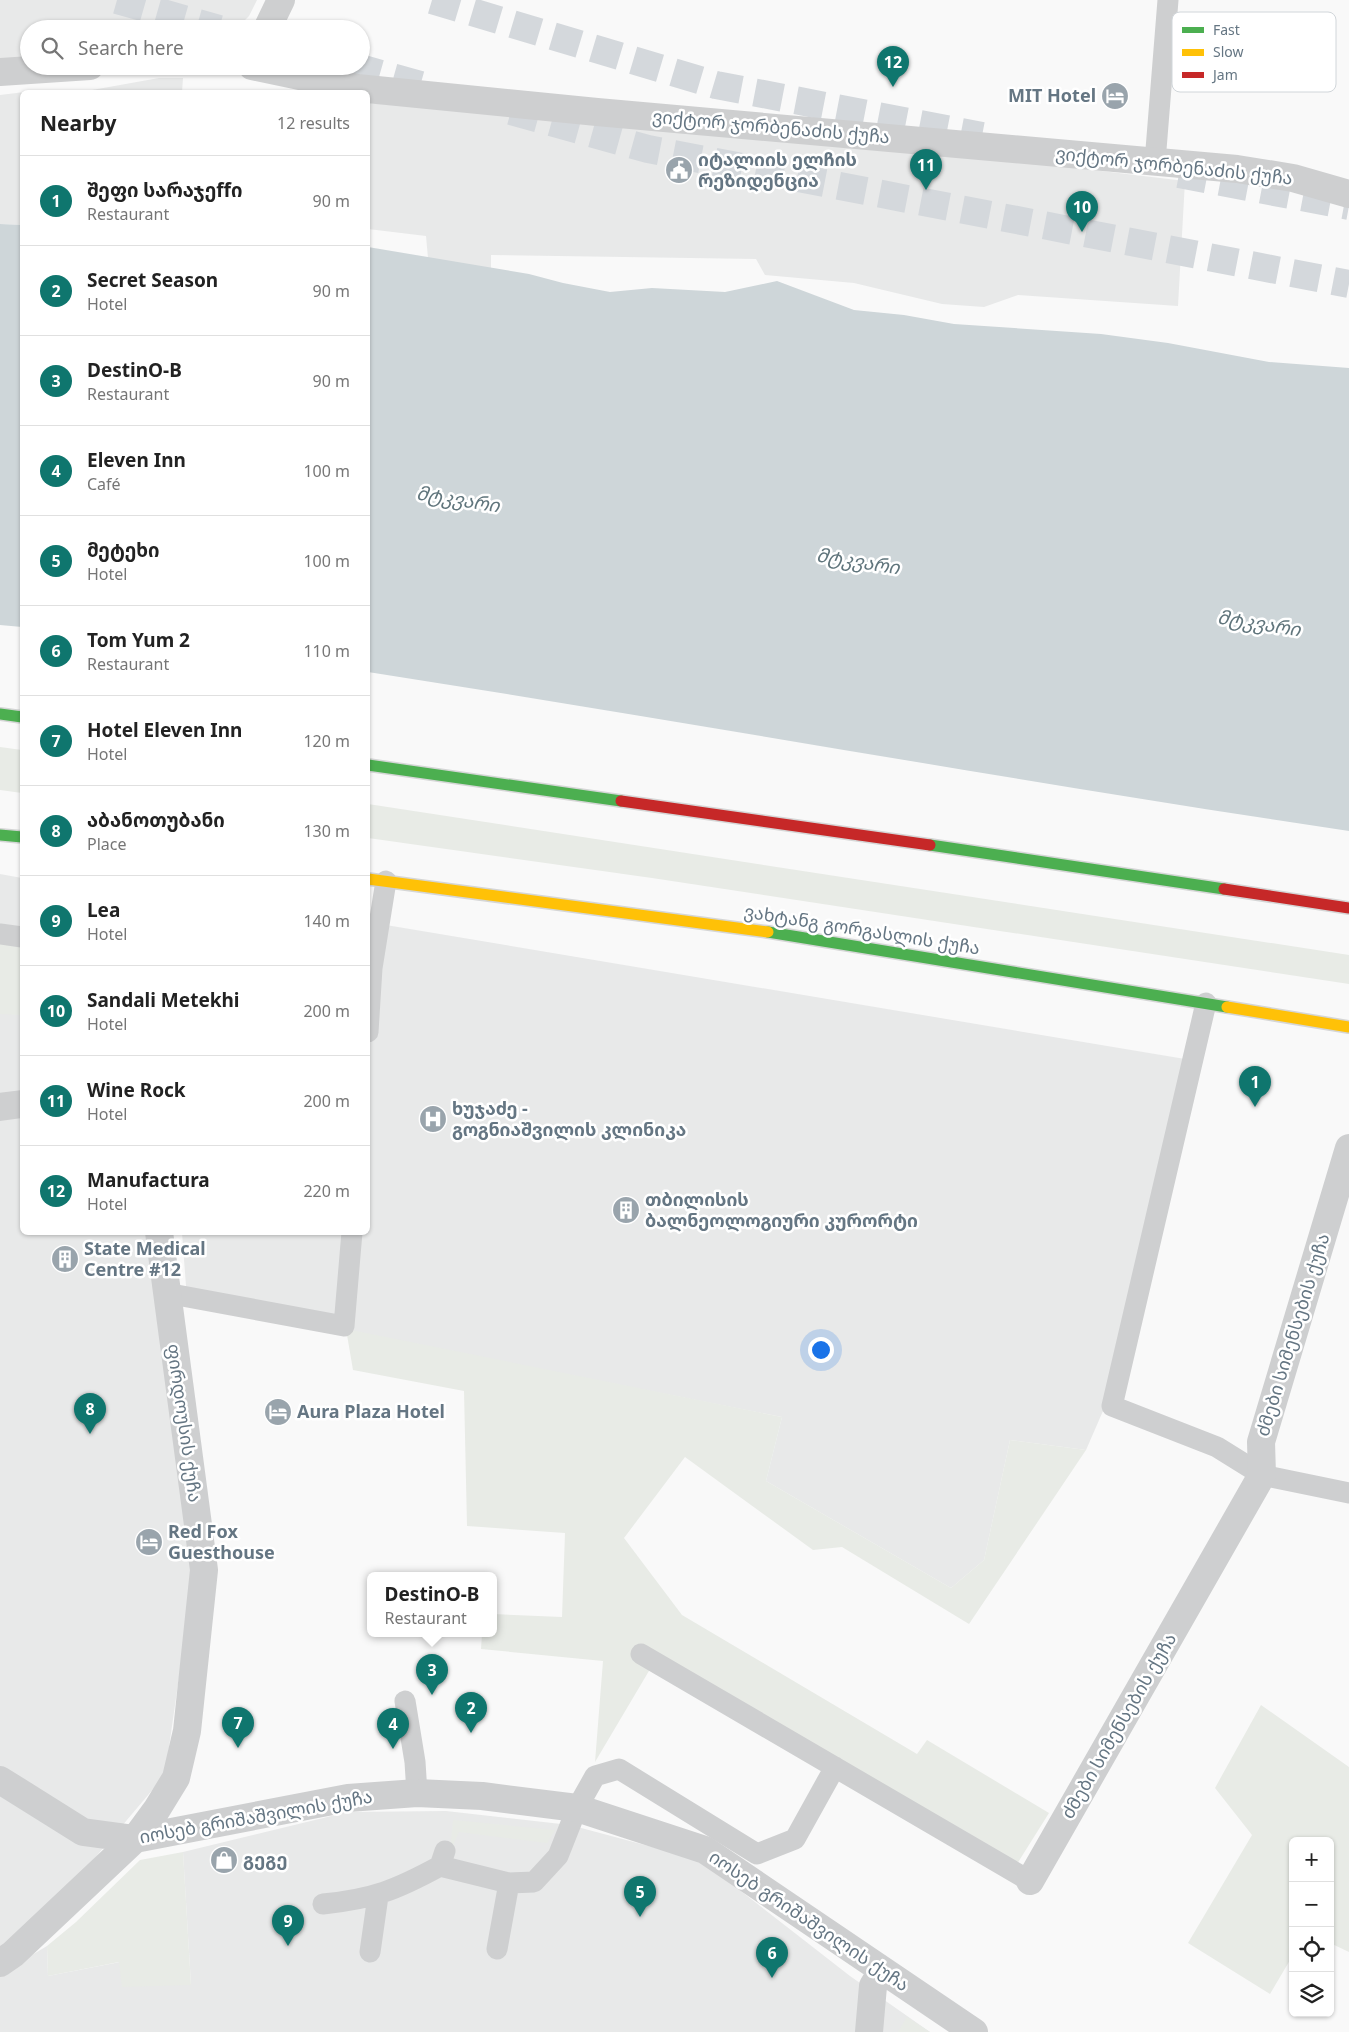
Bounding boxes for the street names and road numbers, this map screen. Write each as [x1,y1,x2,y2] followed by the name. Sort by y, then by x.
[651,104,891,148] street label: ვიქტორ ჯორბენაძის ქუჩა
[1054,141,1294,189] street label: ვიქტორ ჯორბენაძის ქუჩა
[743,899,982,960] street label: ვახტანგ გორგასლის ქუჩა
[1250,1230,1334,1439] street label: ძმები სიმენსების ქუჩა
[162,1342,208,1504] street label: ფირდოუსის ქუჩა
[1055,1628,1181,1823] street label: ძმები სიმენსების ქუჩა
[137,1784,374,1848] street label: იოსებ გრიშაშვილის ქუჩა
[705,1844,914,1996] street label: იოსებ გრიშაშვილის ქუჩა

